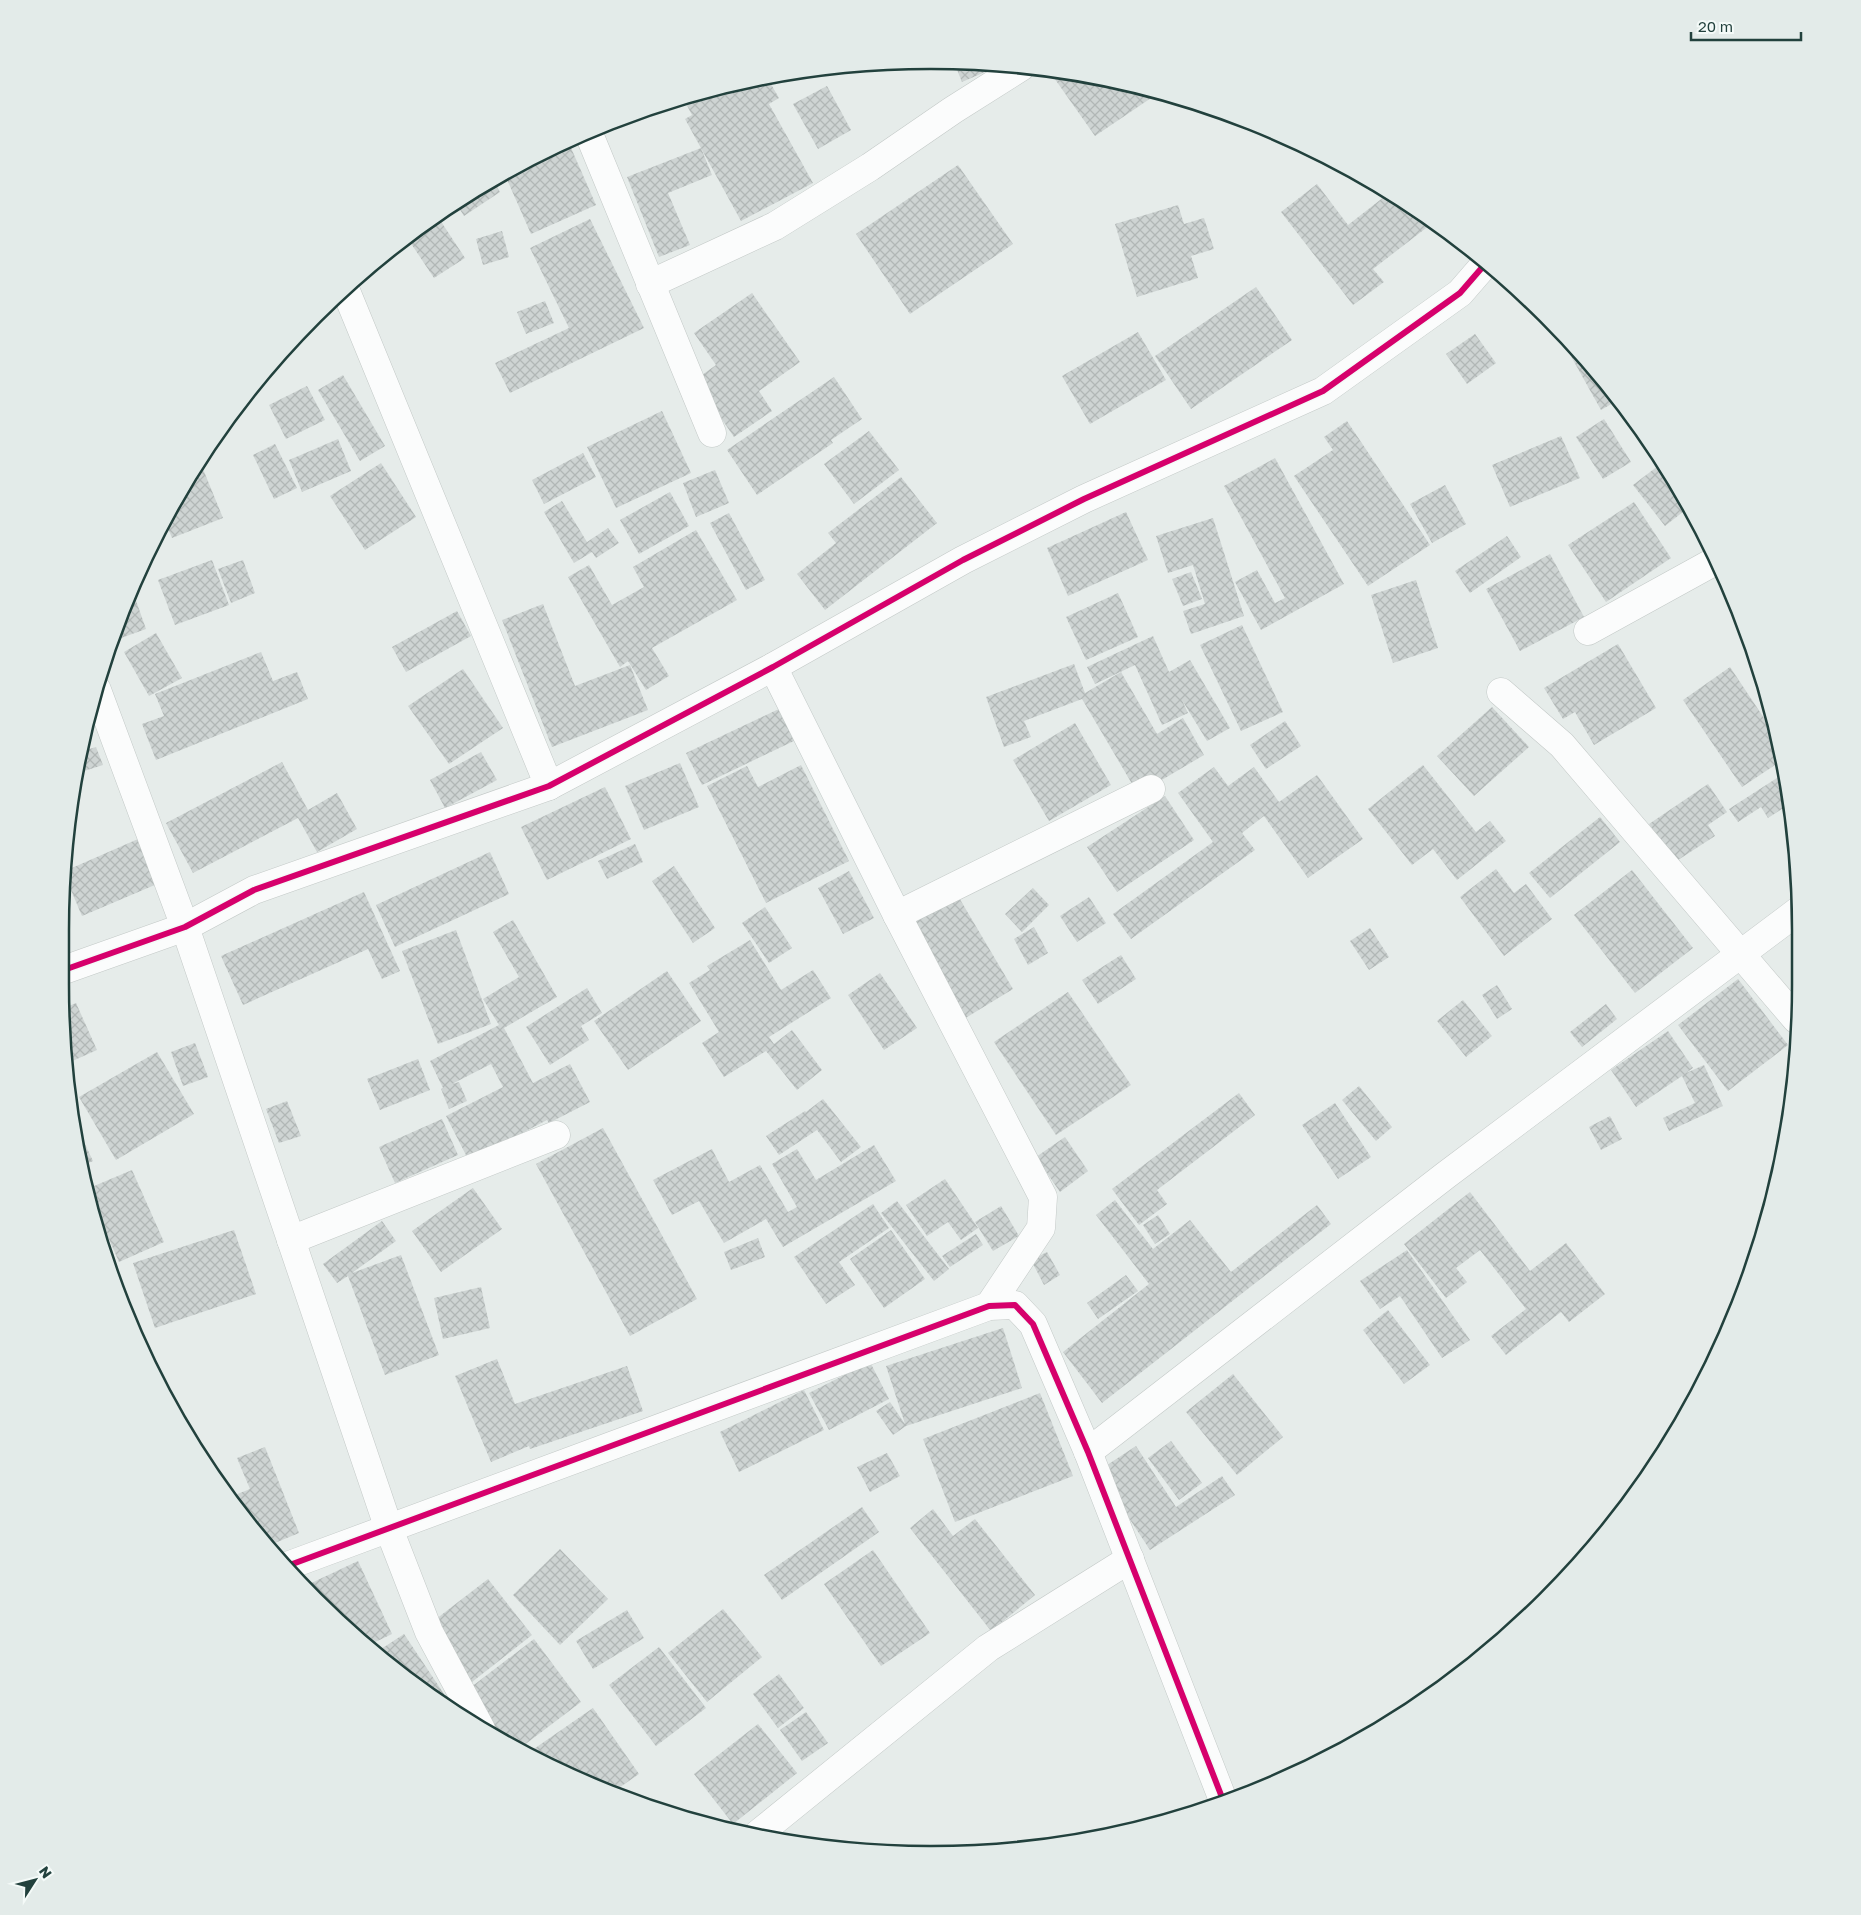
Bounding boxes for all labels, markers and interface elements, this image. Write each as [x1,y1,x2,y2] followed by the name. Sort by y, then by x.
[1691,10,1801,42] scale bar
[1698,17,1733,35] text: 20 m
[10,1855,60,1905] north arrow
[36,1863,56,1881] text: N

